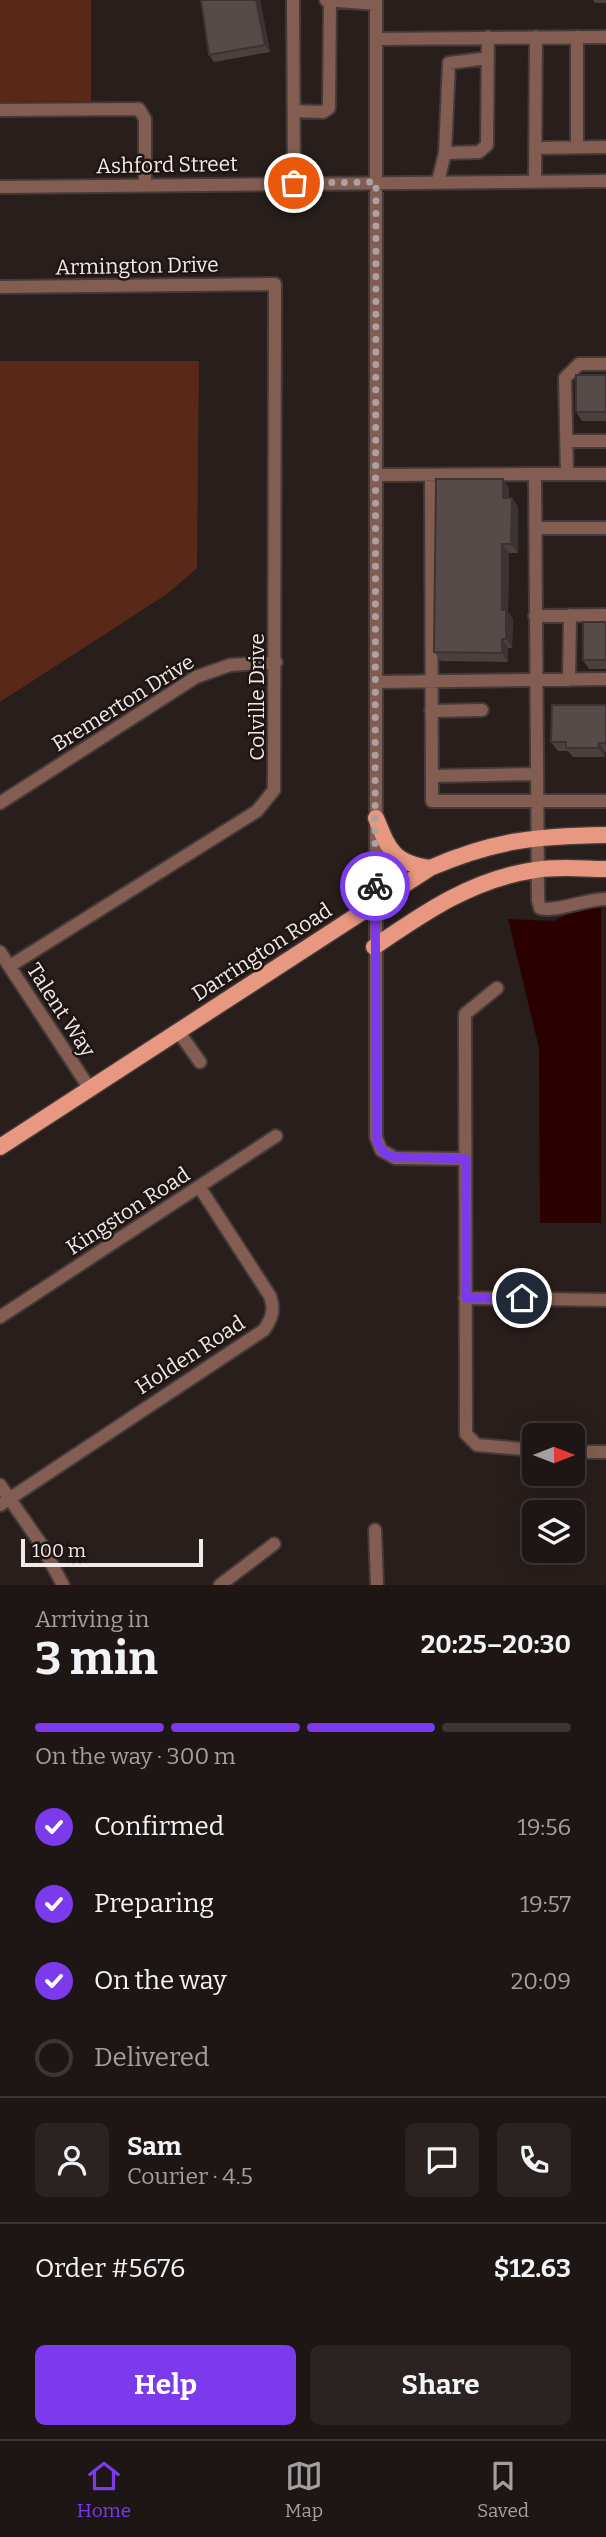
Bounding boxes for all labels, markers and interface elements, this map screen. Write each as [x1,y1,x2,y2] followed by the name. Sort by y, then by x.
[96,151,238,179] street label: Ashford Street
[264,153,324,213] pin
[275,164,313,202] icon: bag
[55,252,219,280] street label: Armington Drive
[244,633,270,761] street label: Colville Drive
[47,649,199,757] street label: Bremerton Drive
[340,851,410,921] courier
[356,867,394,905] icon: bike
[187,897,337,1007] street label: Darrington Road
[21,958,101,1063] street label: Talent Way
[61,1161,195,1261] street label: Kingston Road
[492,1268,552,1328] pin
[503,1279,541,1317] icon: home
[130,1310,250,1400] street label: Holden Road
[522,1423,584,1486] north arrow
[522,1423,585,1563] map controls
[522,1500,585,1563] button: layers
[21,1536,203,1568] scale bar
[32,1539,86,1562] text: 100 m
[35,1605,149,1633] text: Arriving in
[421,1629,571,1660] text: 20:25–20:30
[35,1631,158,1686] text: 3 min
[35,1742,236,1770] text: On the way · 300 m
[35,1808,73,1846] icon: check
[94,1811,224,1842] text: Confirmed
[518,1813,571,1841] text: 19:56
[35,1885,73,1923] icon: check
[94,1888,214,1919] text: Preparing
[520,1890,571,1918] text: 19:57
[35,1962,73,2000] icon: check
[94,1965,227,1996] text: On the way
[511,1967,571,1995] text: 20:09
[94,2042,209,2073] text: Delivered
[35,2123,109,2197] button: person
[405,2123,479,2197] button: chat
[497,2123,571,2197] button: phone
[127,2131,182,2162] text: Sam
[127,2162,253,2190] text: Courier · 4.5
[35,2253,185,2284] text: Order #5676
[494,2253,571,2284] text: $12.63
[35,2345,296,2425] button: Help
[310,2345,571,2425] button: Share
[77,2457,131,2522] tab: Home
[285,2457,323,2522] tab: Map
[477,2457,529,2522] tab: Saved

